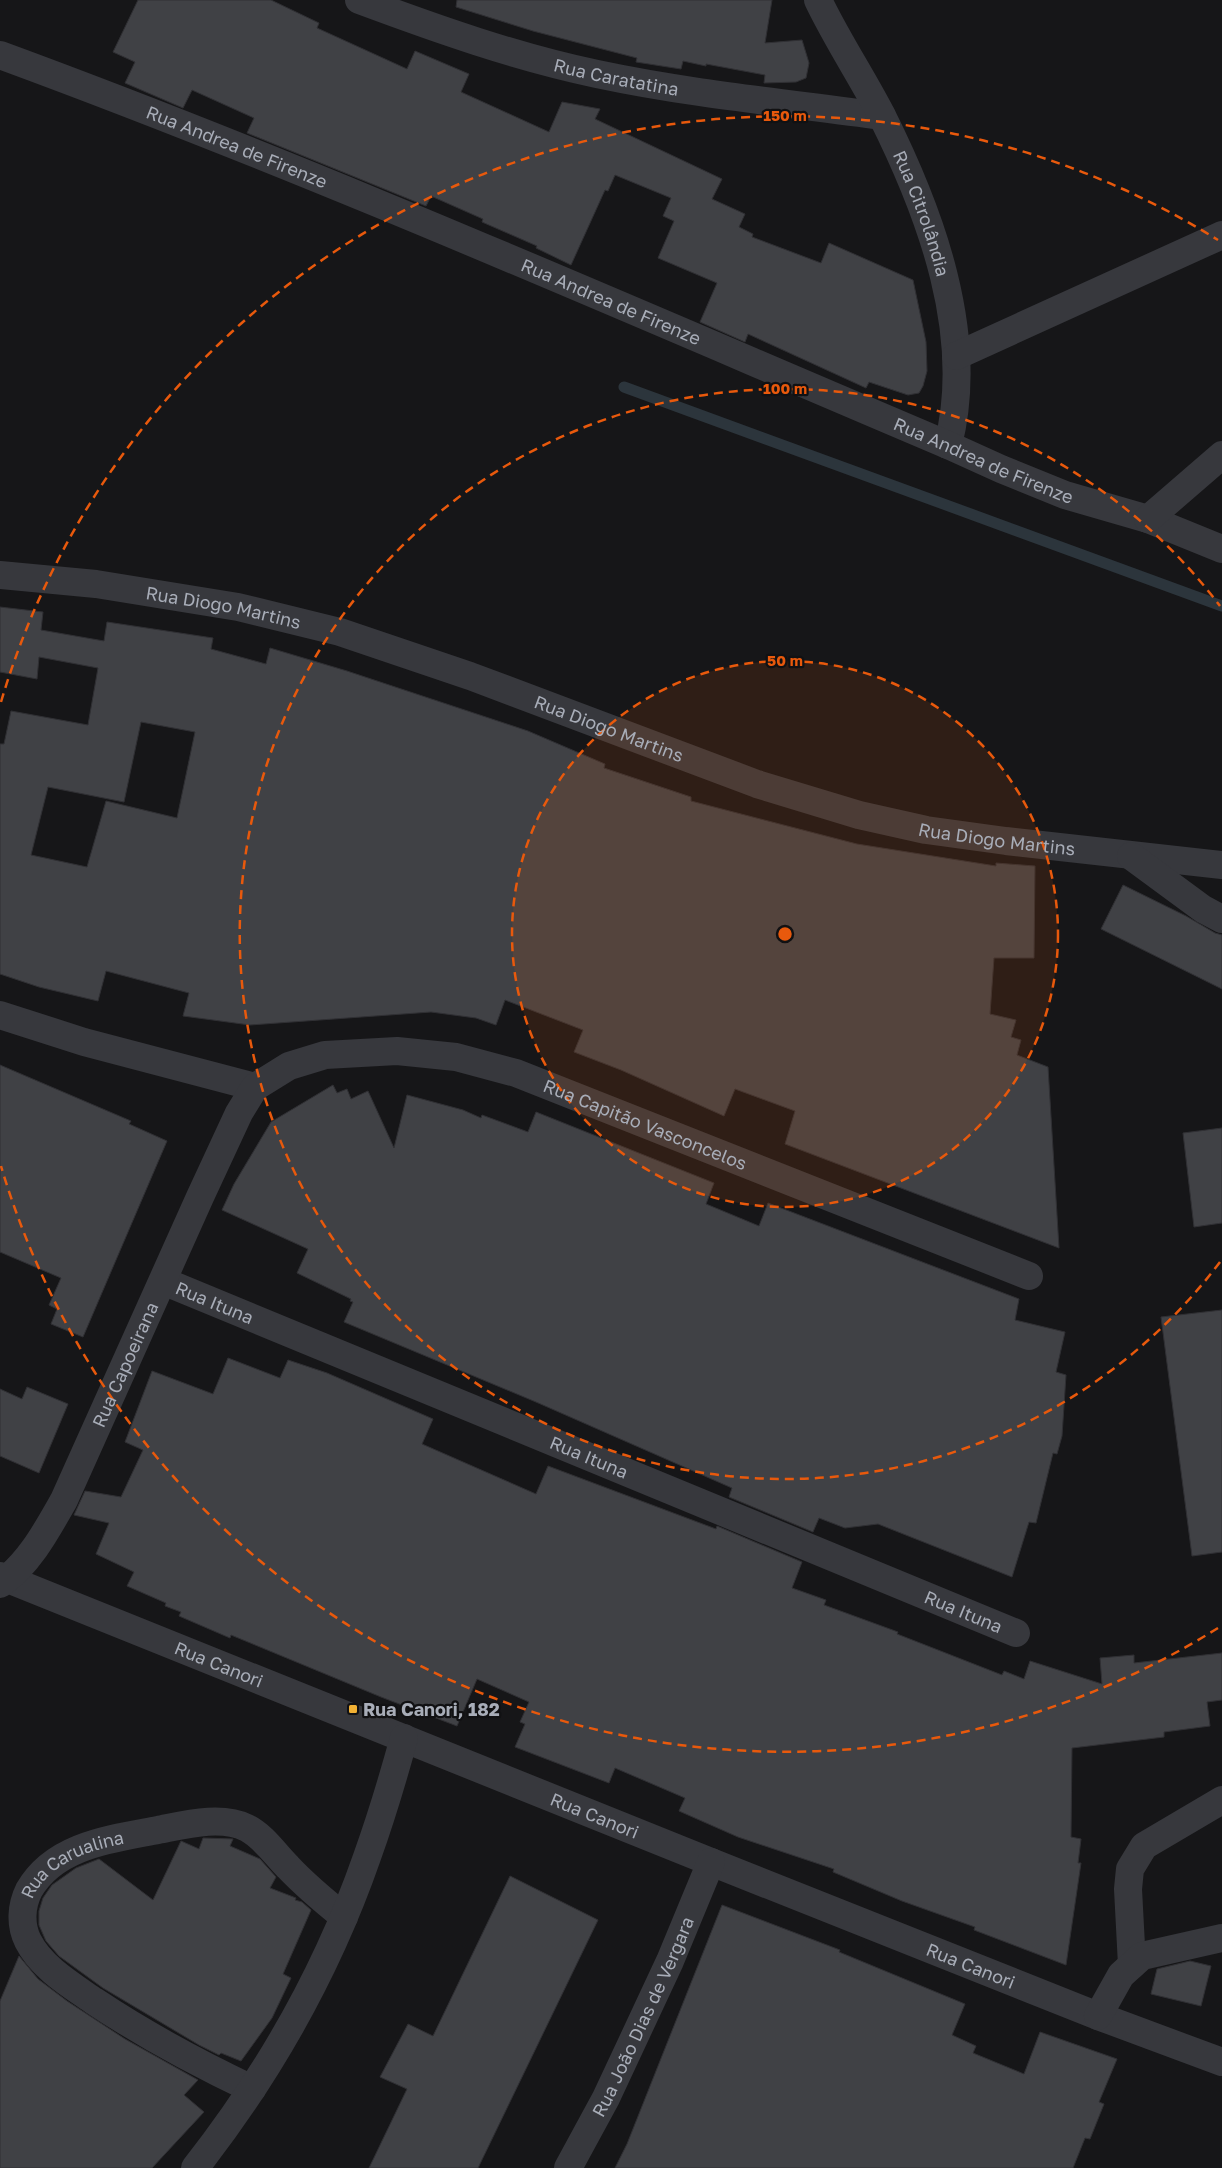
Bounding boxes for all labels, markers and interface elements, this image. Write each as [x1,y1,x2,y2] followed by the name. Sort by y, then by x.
[551,53,681,100] street label: Rua Caratatina
[143,100,331,192] street label: Rua Andrea de Firenze
[763,106,807,124] text: 150 m
[889,147,955,279] street label: Rua Citrolândia
[518,253,704,349] street label: Rua Andrea de Firenze
[763,379,807,397] text: 100 m
[891,412,1076,508] street label: Rua Andrea de Firenze
[144,581,303,633] street label: Rua Diogo Martins
[767,651,803,669] text: 50 m
[531,690,687,766] street label: Rua Diogo Martins
[916,818,1076,860] street label: Rua Diogo Martins
[776,925,794,943] centre of rings
[540,1074,750,1174] street label: Rua Capitão Vasconcelos
[172,1276,257,1328] street label: Rua Ituna
[87,1298,163,1431] street label: Rua Capoeirana
[547,1431,631,1483] street label: Rua Ituna
[921,1585,1006,1637] street label: Rua Ituna
[171,1636,266,1692] street label: Rua Canori
[363,1698,500,1720] place label: Rua Canori, 182
[347,1703,359,1715] marker: Rua Canori, 182
[547,1788,642,1843] street label: Rua Canori
[16,1826,126,1902] street label: Rua Carualina
[587,1913,698,2121] street label: Rua João Dias de Vergara
[923,1938,1018,1993] street label: Rua Canori

